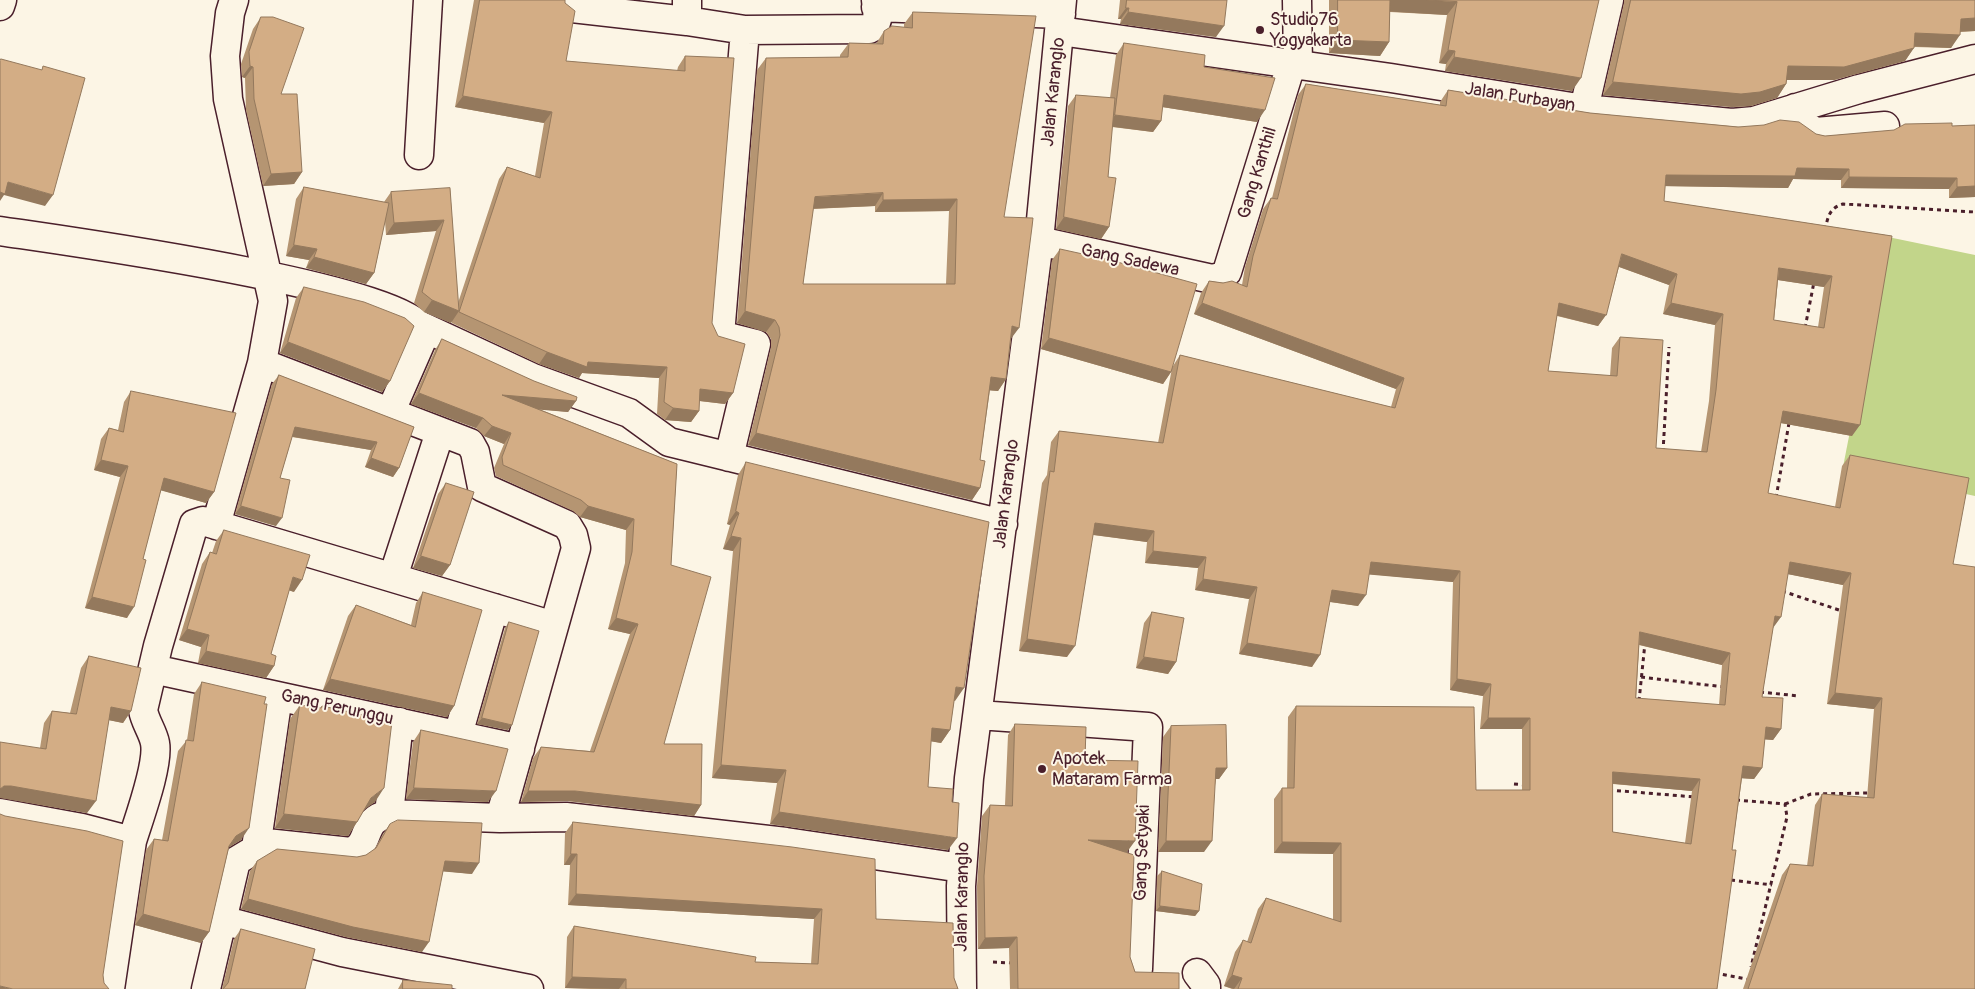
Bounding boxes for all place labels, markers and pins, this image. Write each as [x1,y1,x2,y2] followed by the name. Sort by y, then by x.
[1270,9,1352,52] place label: Studio76 Yogyakarta
[1254,24,1266,36] marker: Studio76 Yogyakarta
[1052,748,1172,791] place label: Apotek Mataram Farma
[1036,763,1048,775] marker: Apotek Mataram Farma

